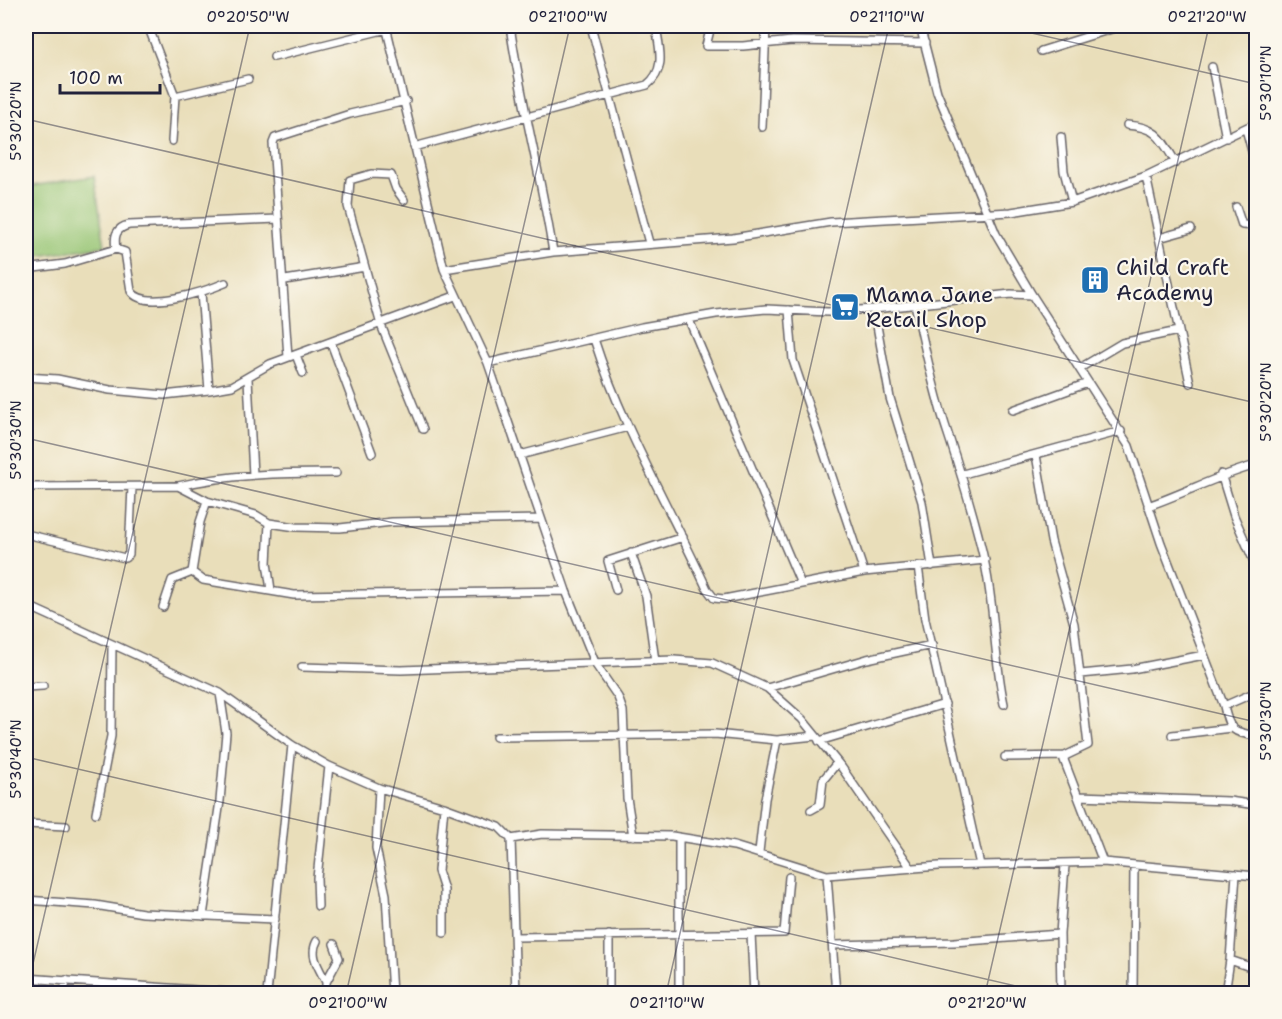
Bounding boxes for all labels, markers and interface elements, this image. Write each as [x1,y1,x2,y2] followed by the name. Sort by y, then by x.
[206,7,290,27] text: 0°20'50"W
[528,7,608,27] text: 0°21'00"W
[849,7,925,27] text: 0°21'10"W
[1167,7,1247,27] text: 0°21'20"W
[1256,45,1276,121] text: 5°30'10"N
[60,57,160,95] scale bar
[69,66,123,90] text: 100 m
[6,81,26,161] text: 5°30'20"N
[1116,253,1229,307] place label: Child Craft Academy
[1079,264,1111,296] building icon: Child Craft Academy
[866,280,993,334] place label: Mama Jane Retail Shop
[829,291,861,323] supermarket icon: Mama Jane Retail Shop
[1256,362,1276,442] text: 5°30'20"N
[6,400,26,480] text: 5°30'30"N
[1256,681,1276,761] text: 5°30'30"N
[6,719,26,799] text: 5°30'40"N
[308,993,388,1013] text: 0°21'00"W
[629,993,705,1013] text: 0°21'10"W
[947,993,1027,1013] text: 0°21'20"W

